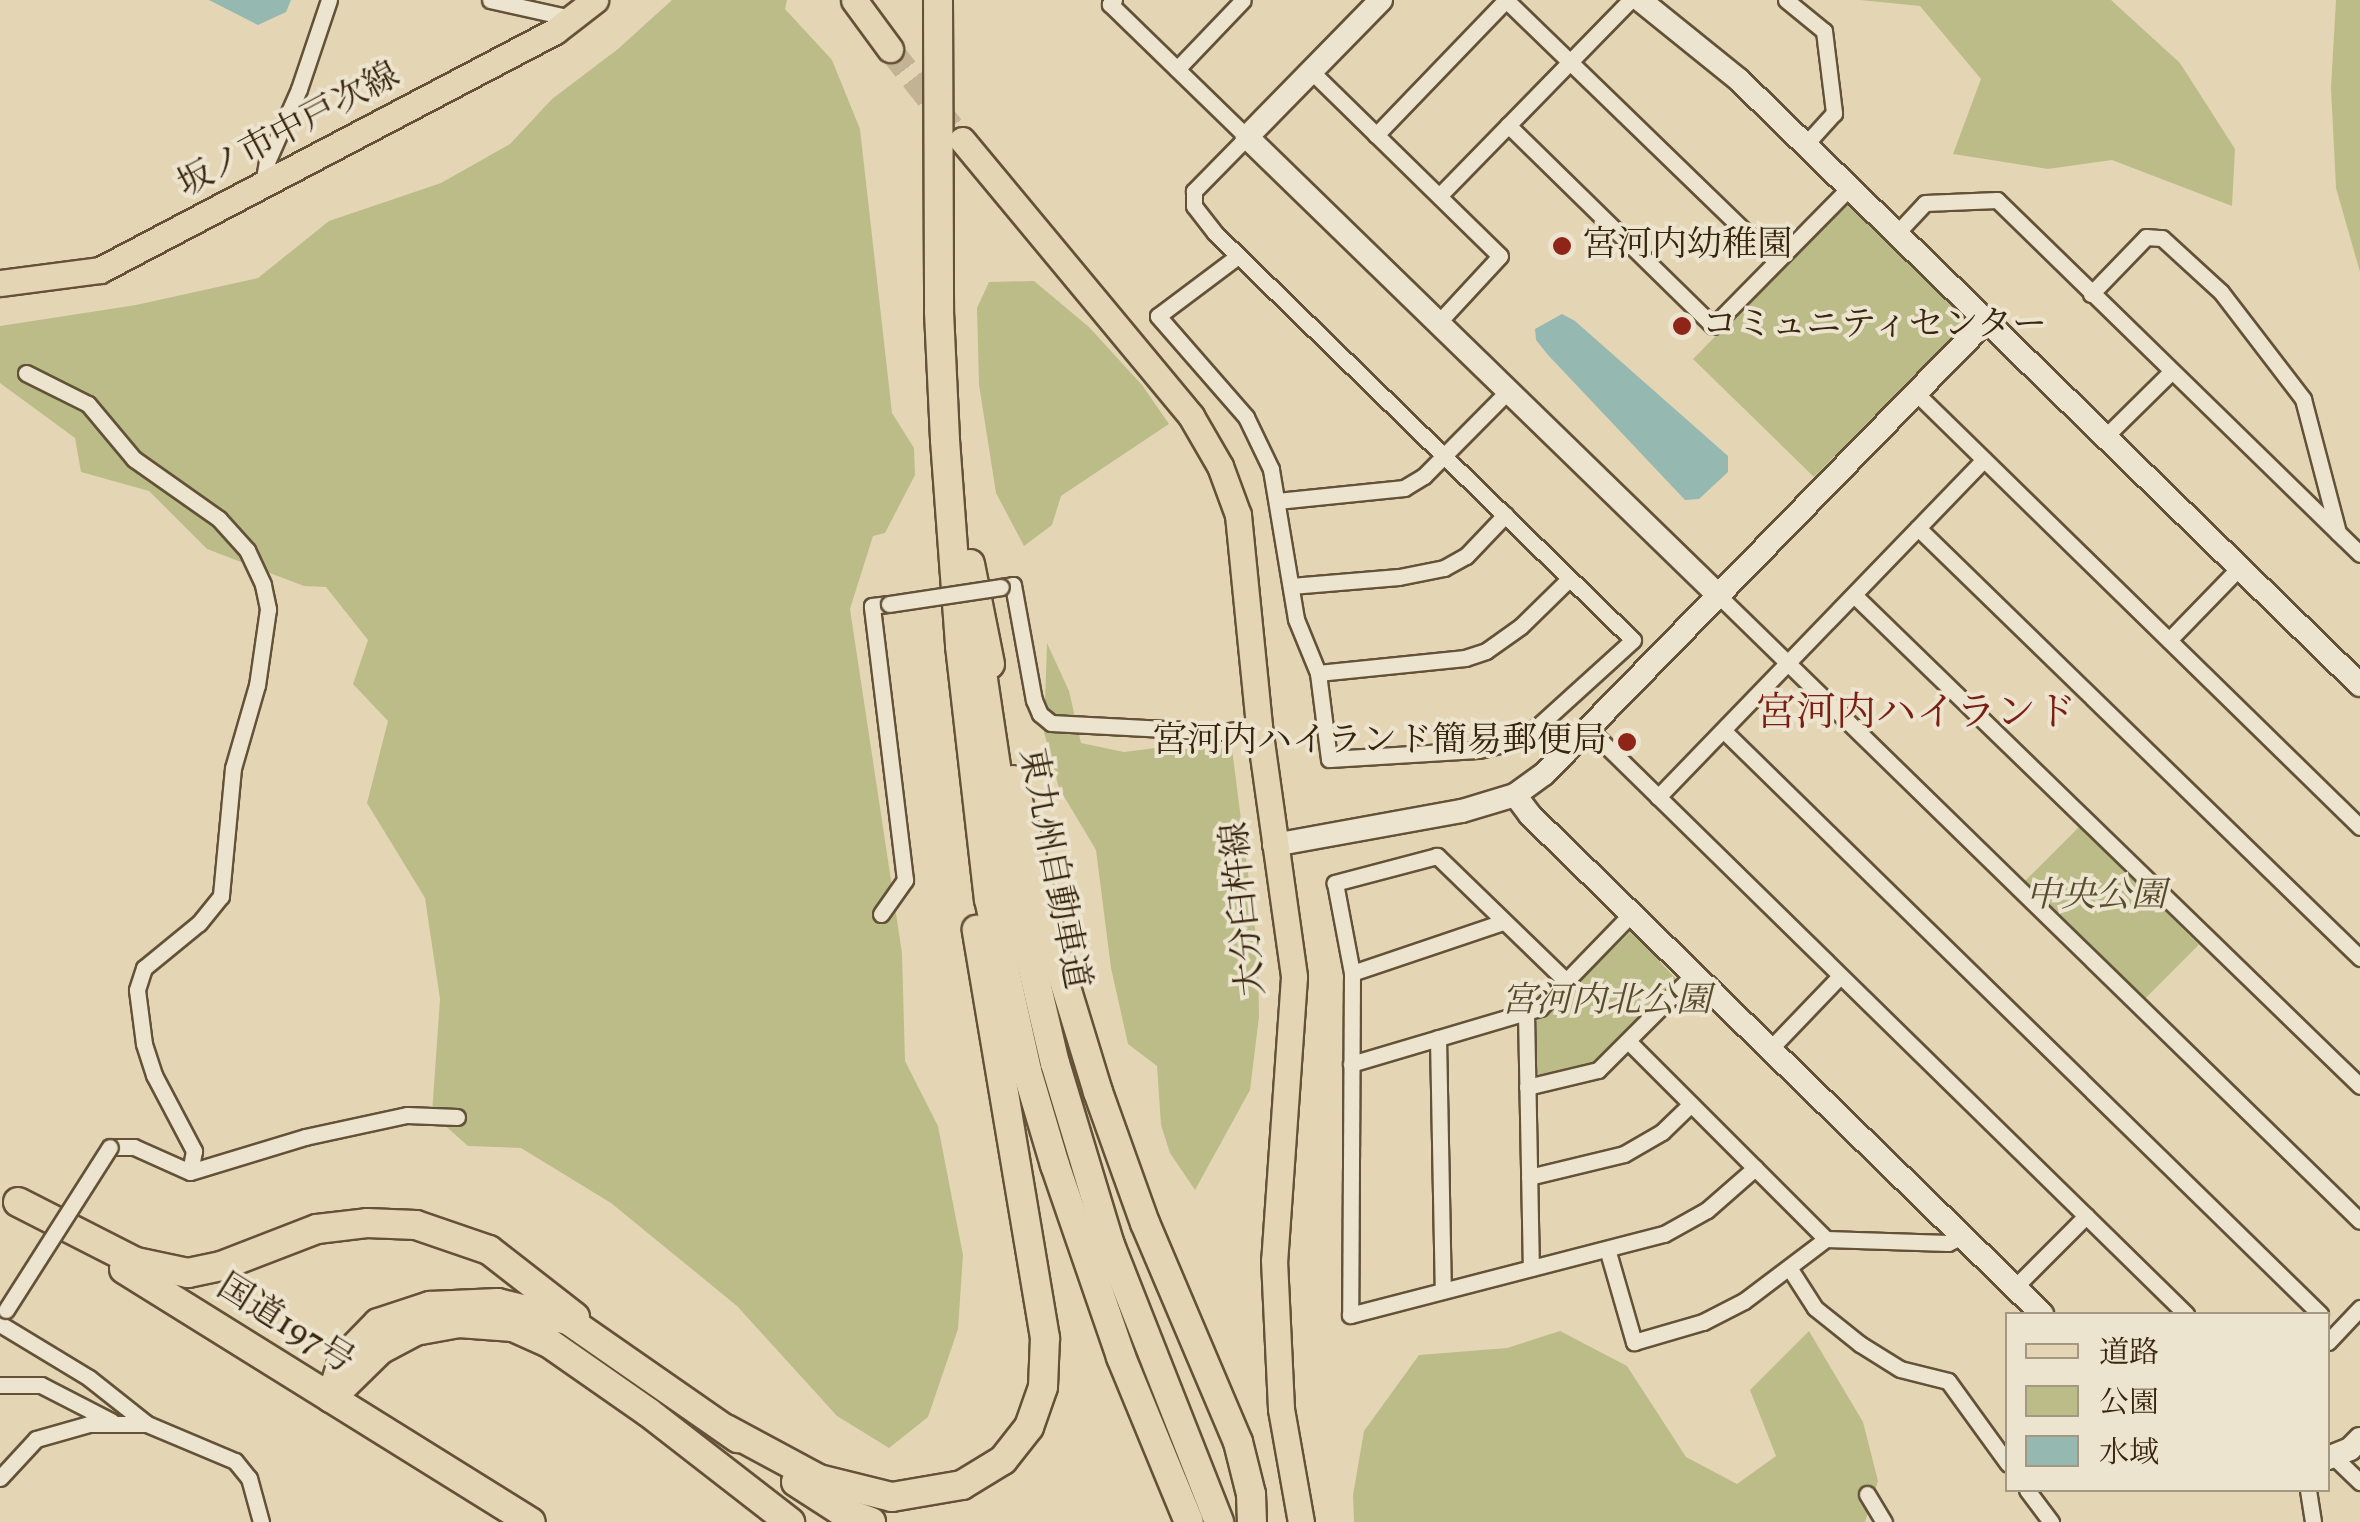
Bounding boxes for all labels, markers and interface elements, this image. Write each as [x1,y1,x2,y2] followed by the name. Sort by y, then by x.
[171,55,407,207] street label: 坂ノ市中戸次線
[1582,225,1792,267] place label: 宮河内幼稚園
[1551,235,1573,257] marker: 宮河内幼稚園
[1702,305,2052,347] place label: コミュニティセンター
[1671,315,1693,337] marker: コミュニティセンター
[1756,691,2076,739] district label: 宮河内ハイランド
[1152,721,1607,763] place label: 宮河内ハイランド簡易郵便局
[1616,731,1638,753] marker: 宮河内ハイランド簡易郵便局
[1009,745,1097,993] street label: 東九州自動車道
[1215,820,1275,998] street label: 大分臼杵線
[2026,876,2166,918] park label: 中央公園
[1501,981,1711,1023] park label: 宮河内北公園
[209,1266,361,1384] street label: 国道197号
[2005,1312,2330,1492] legend
[2099,1333,2159,1375] text: 道路
[2099,1383,2159,1425] text: 公園
[2099,1433,2159,1475] text: 水域

